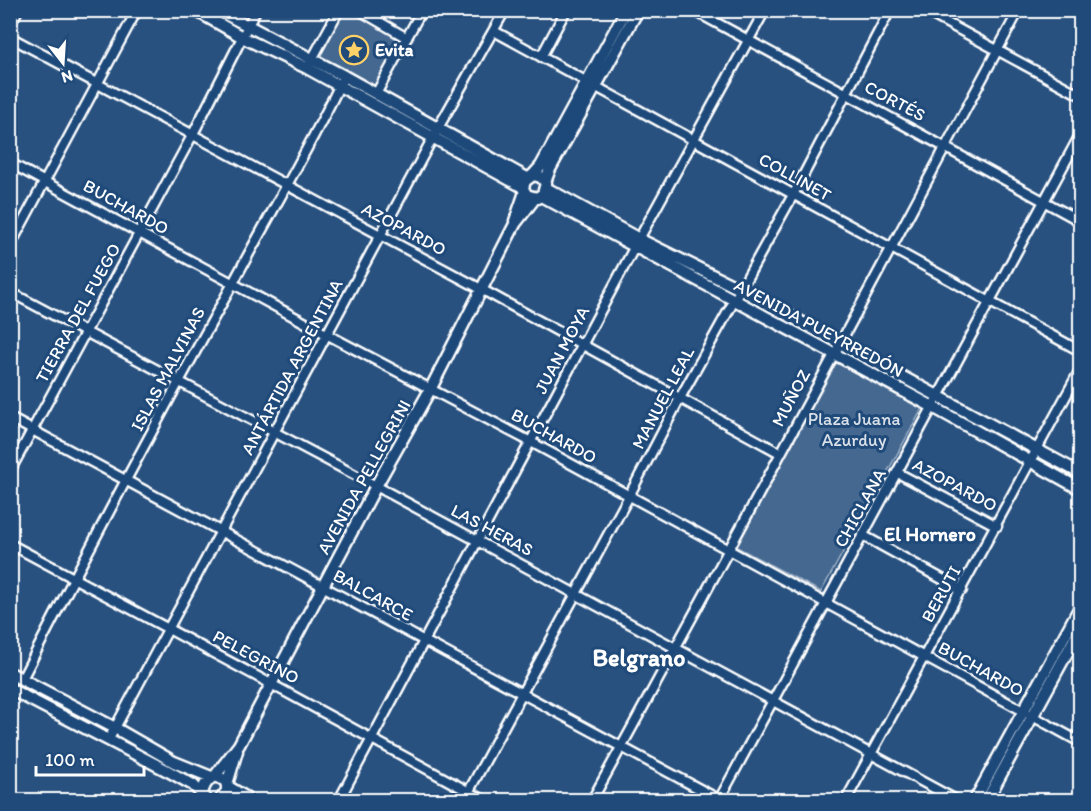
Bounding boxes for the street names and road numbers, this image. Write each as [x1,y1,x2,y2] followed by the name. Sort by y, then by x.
[861,76,929,126] street label: CORTÉS
[755,148,835,206] street label: COLLINET
[79,175,173,239] street label: BUCHARDO
[358,198,450,260] street label: AZOPARDO
[31,239,125,387] street label: TIERRA DEL FUEGO
[730,274,908,382] street label: AVENIDA PUEYRREDÓN
[236,275,348,459] street label: ANTÁRTIDA ARGENTINA
[530,302,595,398] street label: JUAN MOYA
[126,303,210,435] street label: ISLAS MALVINAS
[627,343,699,453] street label: MANUEL LEAL
[767,366,815,430] street label: MUÑOZ
[312,396,416,558] street label: AVENIDA PELLEGRINI
[507,404,601,468] street label: BUCHARDO
[909,454,1001,516] street label: AZOPARDO
[829,464,891,551] street label: CHICLANA
[447,499,537,561] street label: LAS HERAS
[916,562,966,626] street label: BERUTI
[329,564,417,626] street label: BALCARCE
[209,625,303,689] street label: PELEGRINO
[934,637,1028,701] street label: BUCHARDO

